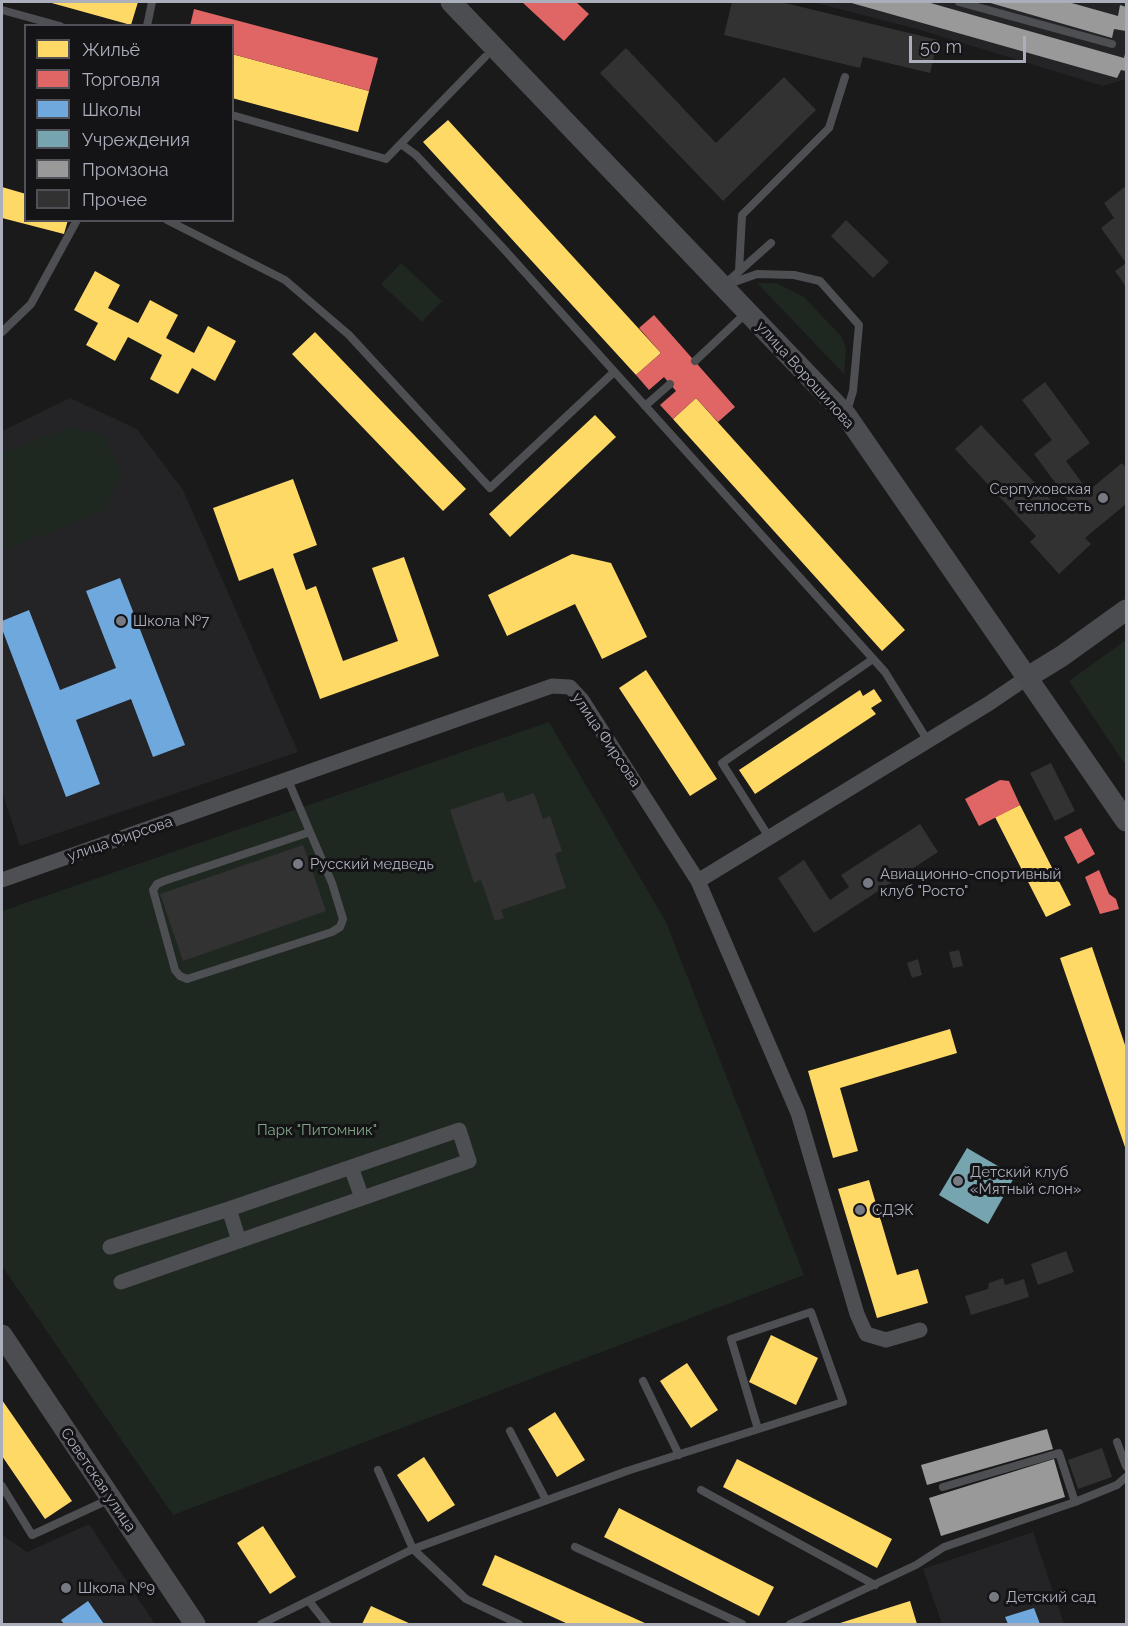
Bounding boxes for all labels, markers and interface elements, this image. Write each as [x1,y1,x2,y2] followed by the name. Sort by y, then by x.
[24,24,234,222] legend
[912,24,1029,62] scale bar
[920,36,962,57] text: 50 m
[82,39,140,60] text: Жильё
[82,69,160,90] text: Торговля
[82,99,141,120] text: Школы
[82,129,190,150] text: Учреждения
[82,159,169,180] text: Промзона
[82,189,147,210] text: Прочее
[752,318,858,432] street label: улица Ворошилова
[990,480,1091,515] place label: Серпуховская теплосеть
[1096,491,1110,505] marker: Серпуховская теплосеть
[133,612,209,630] place label: Школа №7
[114,614,128,628] marker: Школа №7
[568,689,644,791] street label: улица Фирсова
[65,813,175,865] street label: улица Фирсова
[310,855,434,873] place label: Русский медведь
[291,857,305,871] marker: Русский медведь
[880,865,1061,900] place label: Авиационно-спортивный клуб "Росто"
[861,876,875,890] marker: Авиационно-спортивный клуб "Росто"
[257,1121,377,1139] park label: Парк "Питомник"
[970,1163,1081,1198] place label: Детский клуб «Мятный слон»
[951,1174,965,1188] marker: Детский клуб «Мятный слон»
[872,1201,914,1219] place label: СДЭК
[853,1203,867,1217] marker: СДЭК
[57,1425,139,1535] street label: Советская улица
[78,1579,155,1597] place label: Школа №9
[59,1581,73,1595] marker: Школа №9
[1006,1588,1096,1606] place label: Детский сад
[987,1590,1001,1604] marker: Детский сад

